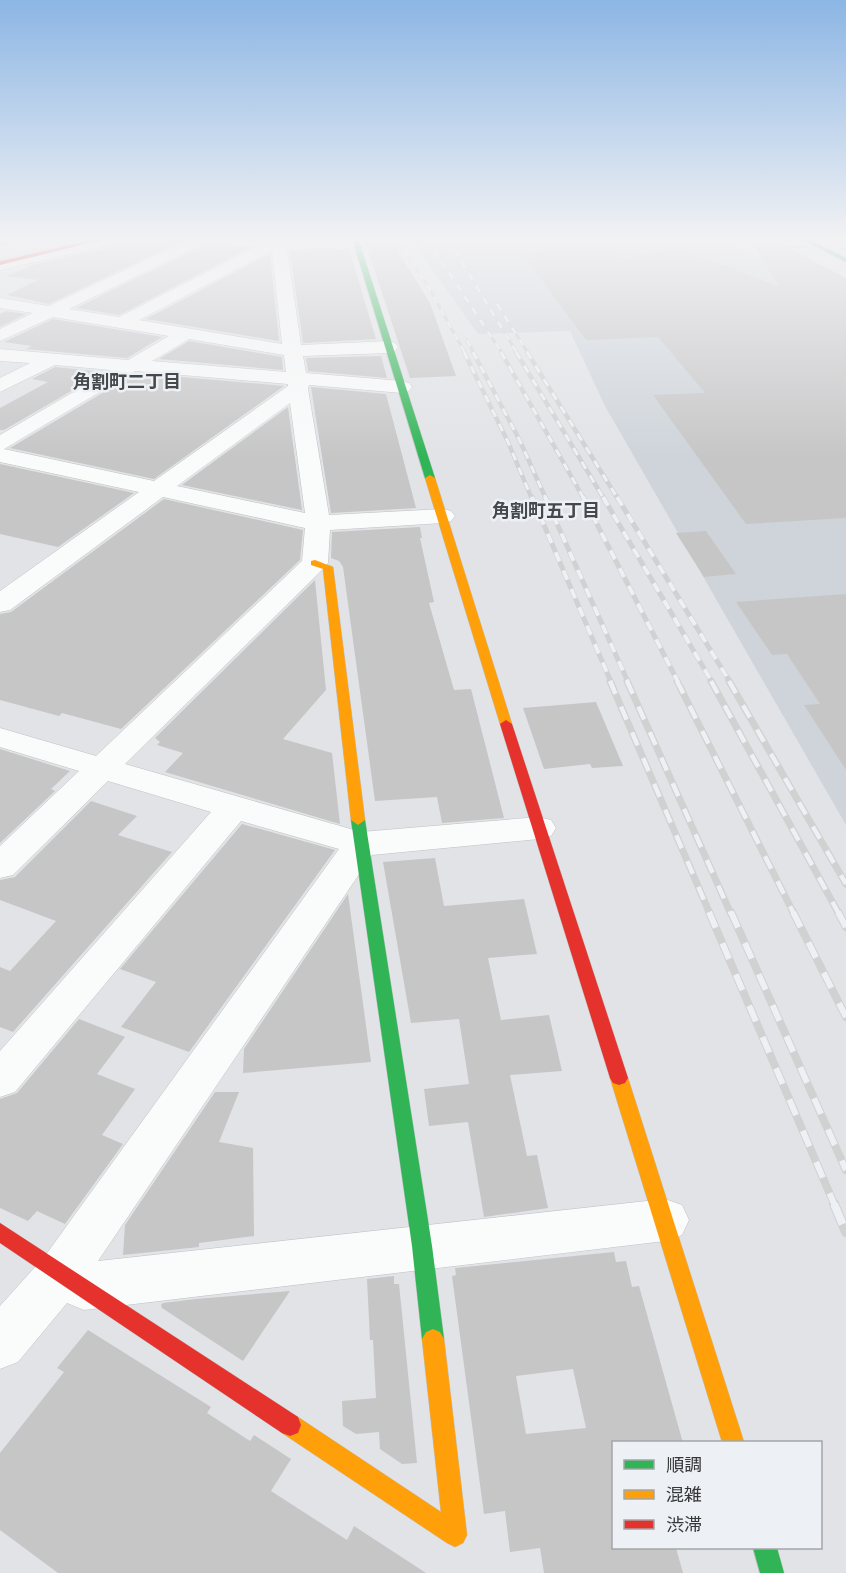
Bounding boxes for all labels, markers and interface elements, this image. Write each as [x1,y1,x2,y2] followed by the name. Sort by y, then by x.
[73,371,181,392] district label: 角割町二丁目
[492,500,600,521] district label: 角割町五丁目
[612,1441,822,1549] legend
[666,1454,702,1475] text: 順調
[666,1484,702,1505] text: 混雑
[666,1514,702,1535] text: 渋滞

